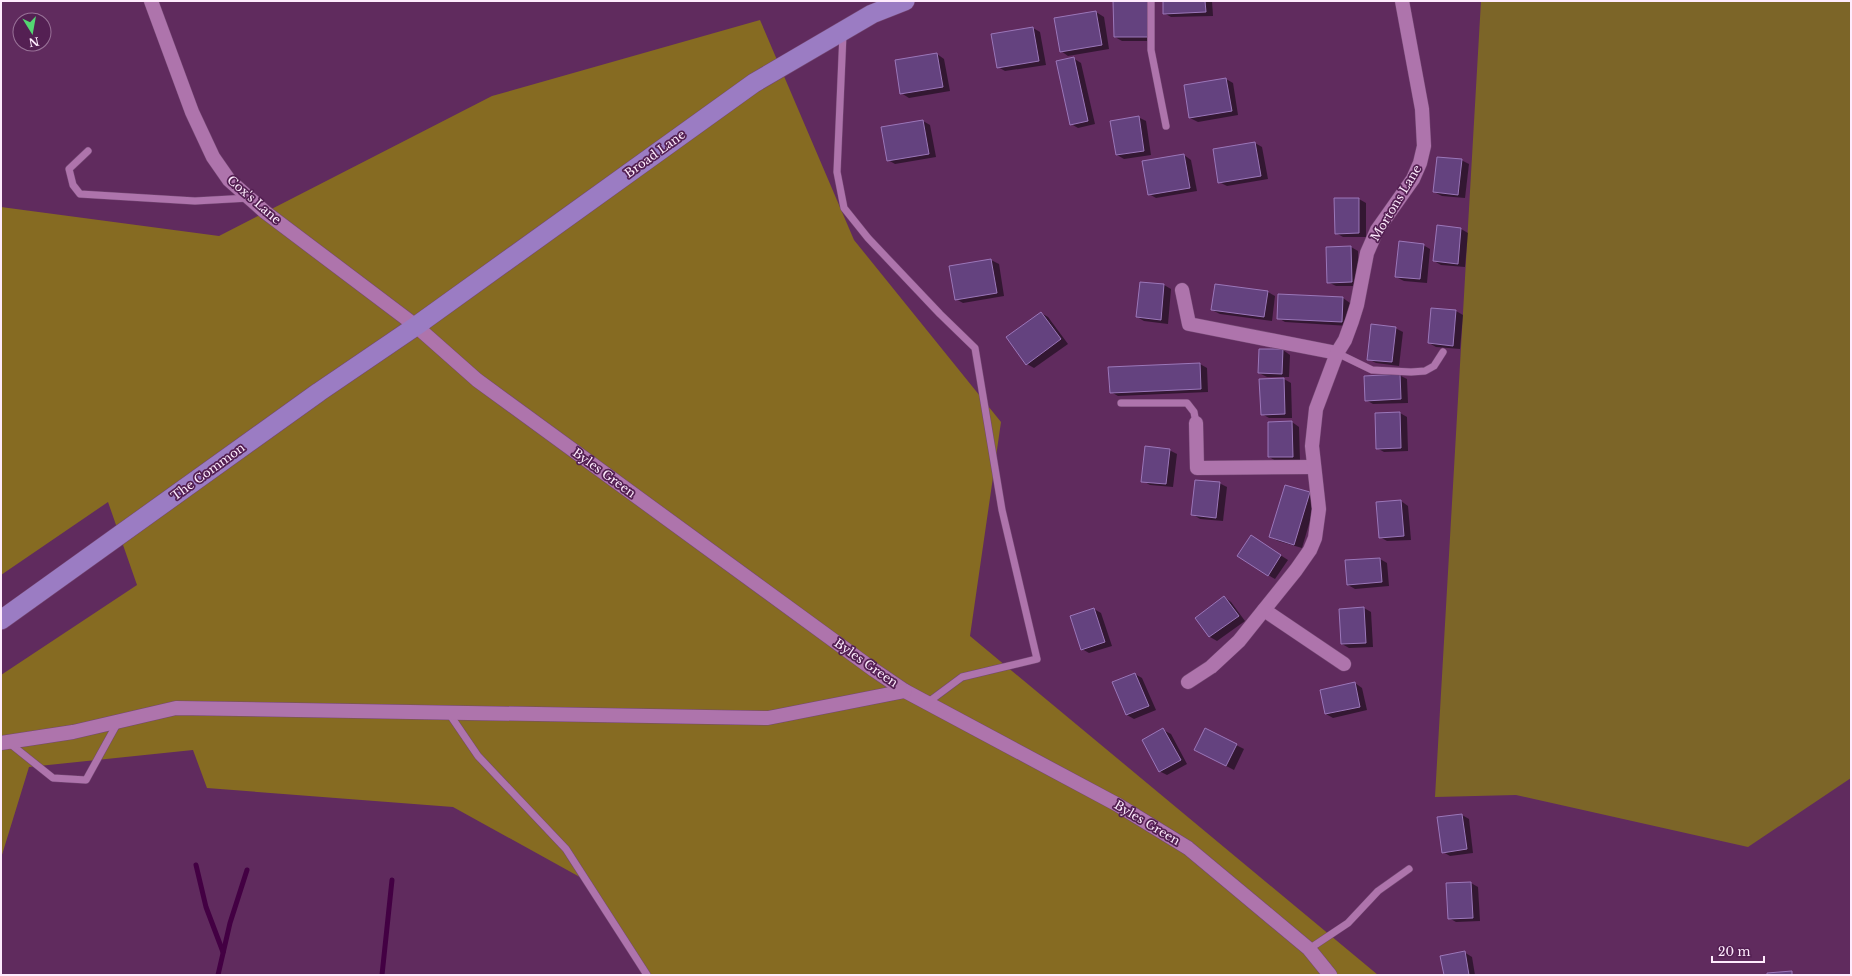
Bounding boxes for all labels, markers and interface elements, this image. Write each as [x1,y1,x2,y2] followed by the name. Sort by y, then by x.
[12,12,52,52] north arrow
[27,34,40,50] text: N
[621,126,688,181] street label: Broad Lane
[1367,162,1424,244] street label: Mortons Lane
[224,172,284,227] street label: Cox's Lane
[168,440,248,503] street label: The Common
[570,445,639,500] street label: Byles Green
[832,635,901,690] street label: Byles Green
[1112,797,1183,848] street label: Byles Green
[1712,938,1764,964] scale bar
[1718,944,1750,959] text: 20 m

